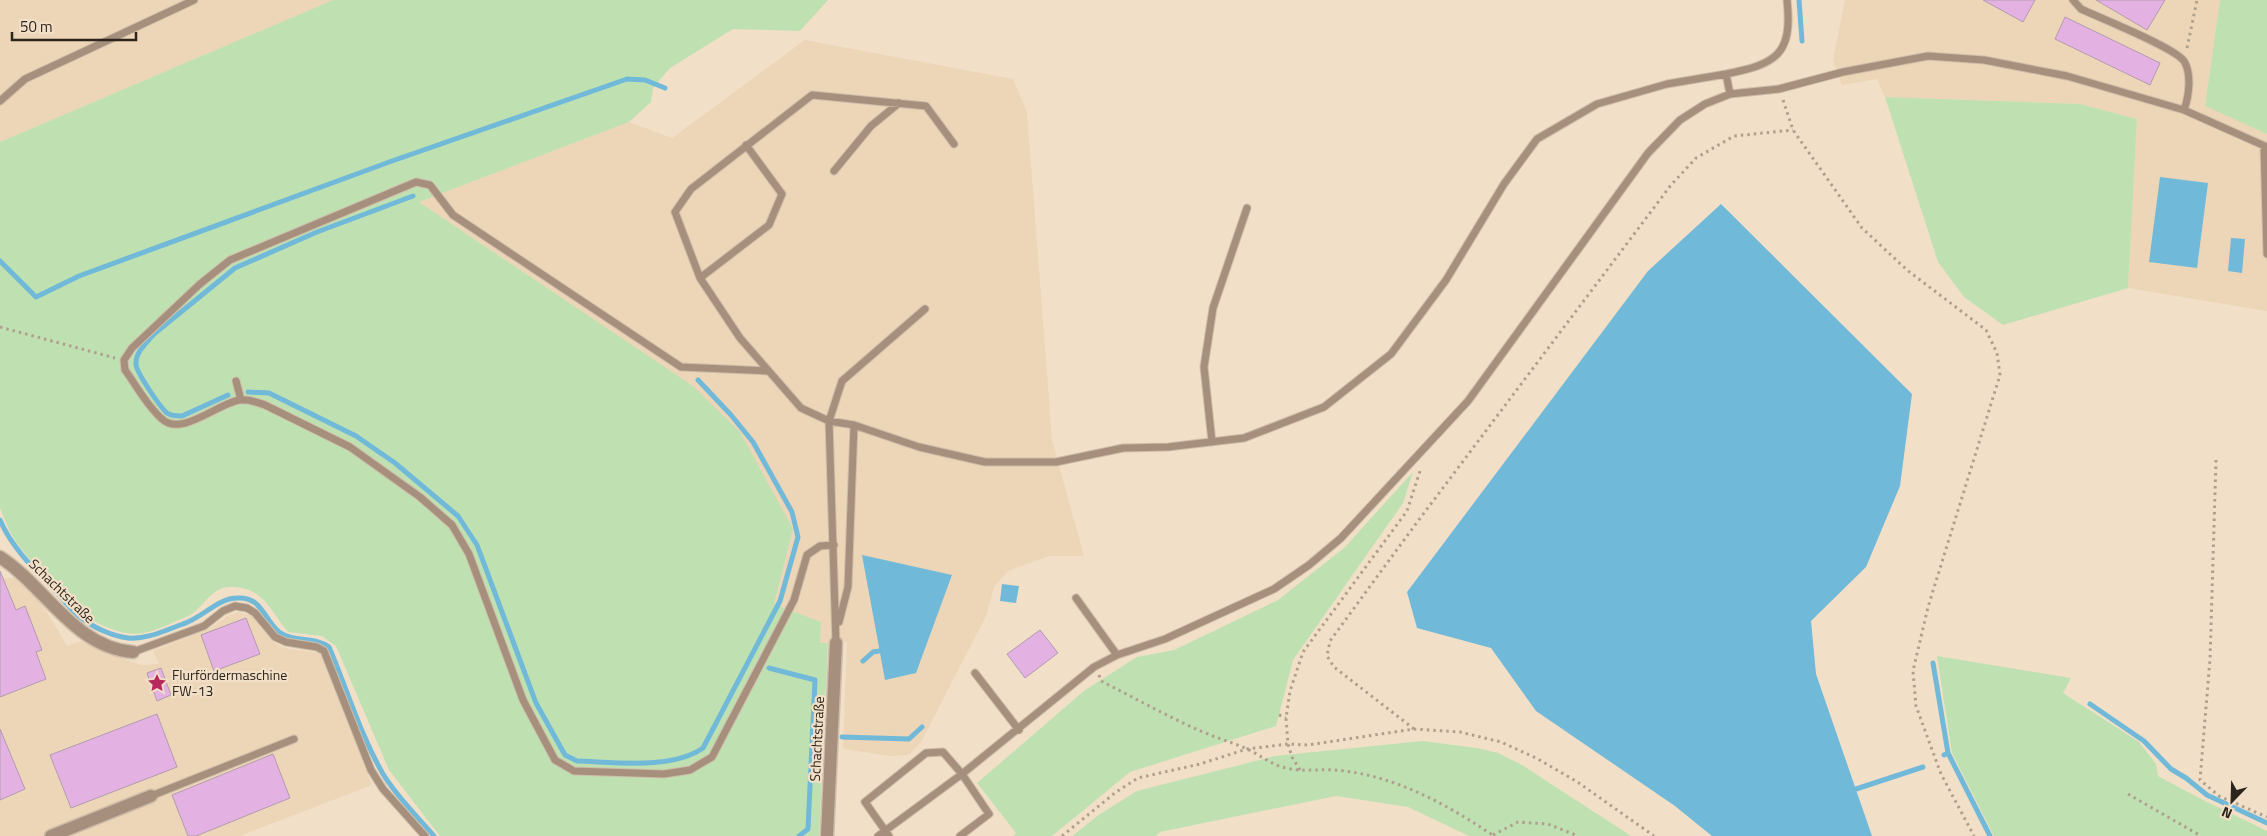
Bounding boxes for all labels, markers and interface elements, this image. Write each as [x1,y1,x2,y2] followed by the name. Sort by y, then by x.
[12,10,136,42] scale bar
[20,15,53,38] text: 50 m
[24,554,100,628] street label: Schachtstraße
[172,664,287,701] place label: Flurfördermaschine FW-13
[146,672,168,694] place icon: Flurfördermaschine FW-13
[804,696,829,782] street label: Schachtstraße
[2207,776,2257,826] north arrow
[2218,802,2235,825] text: N

